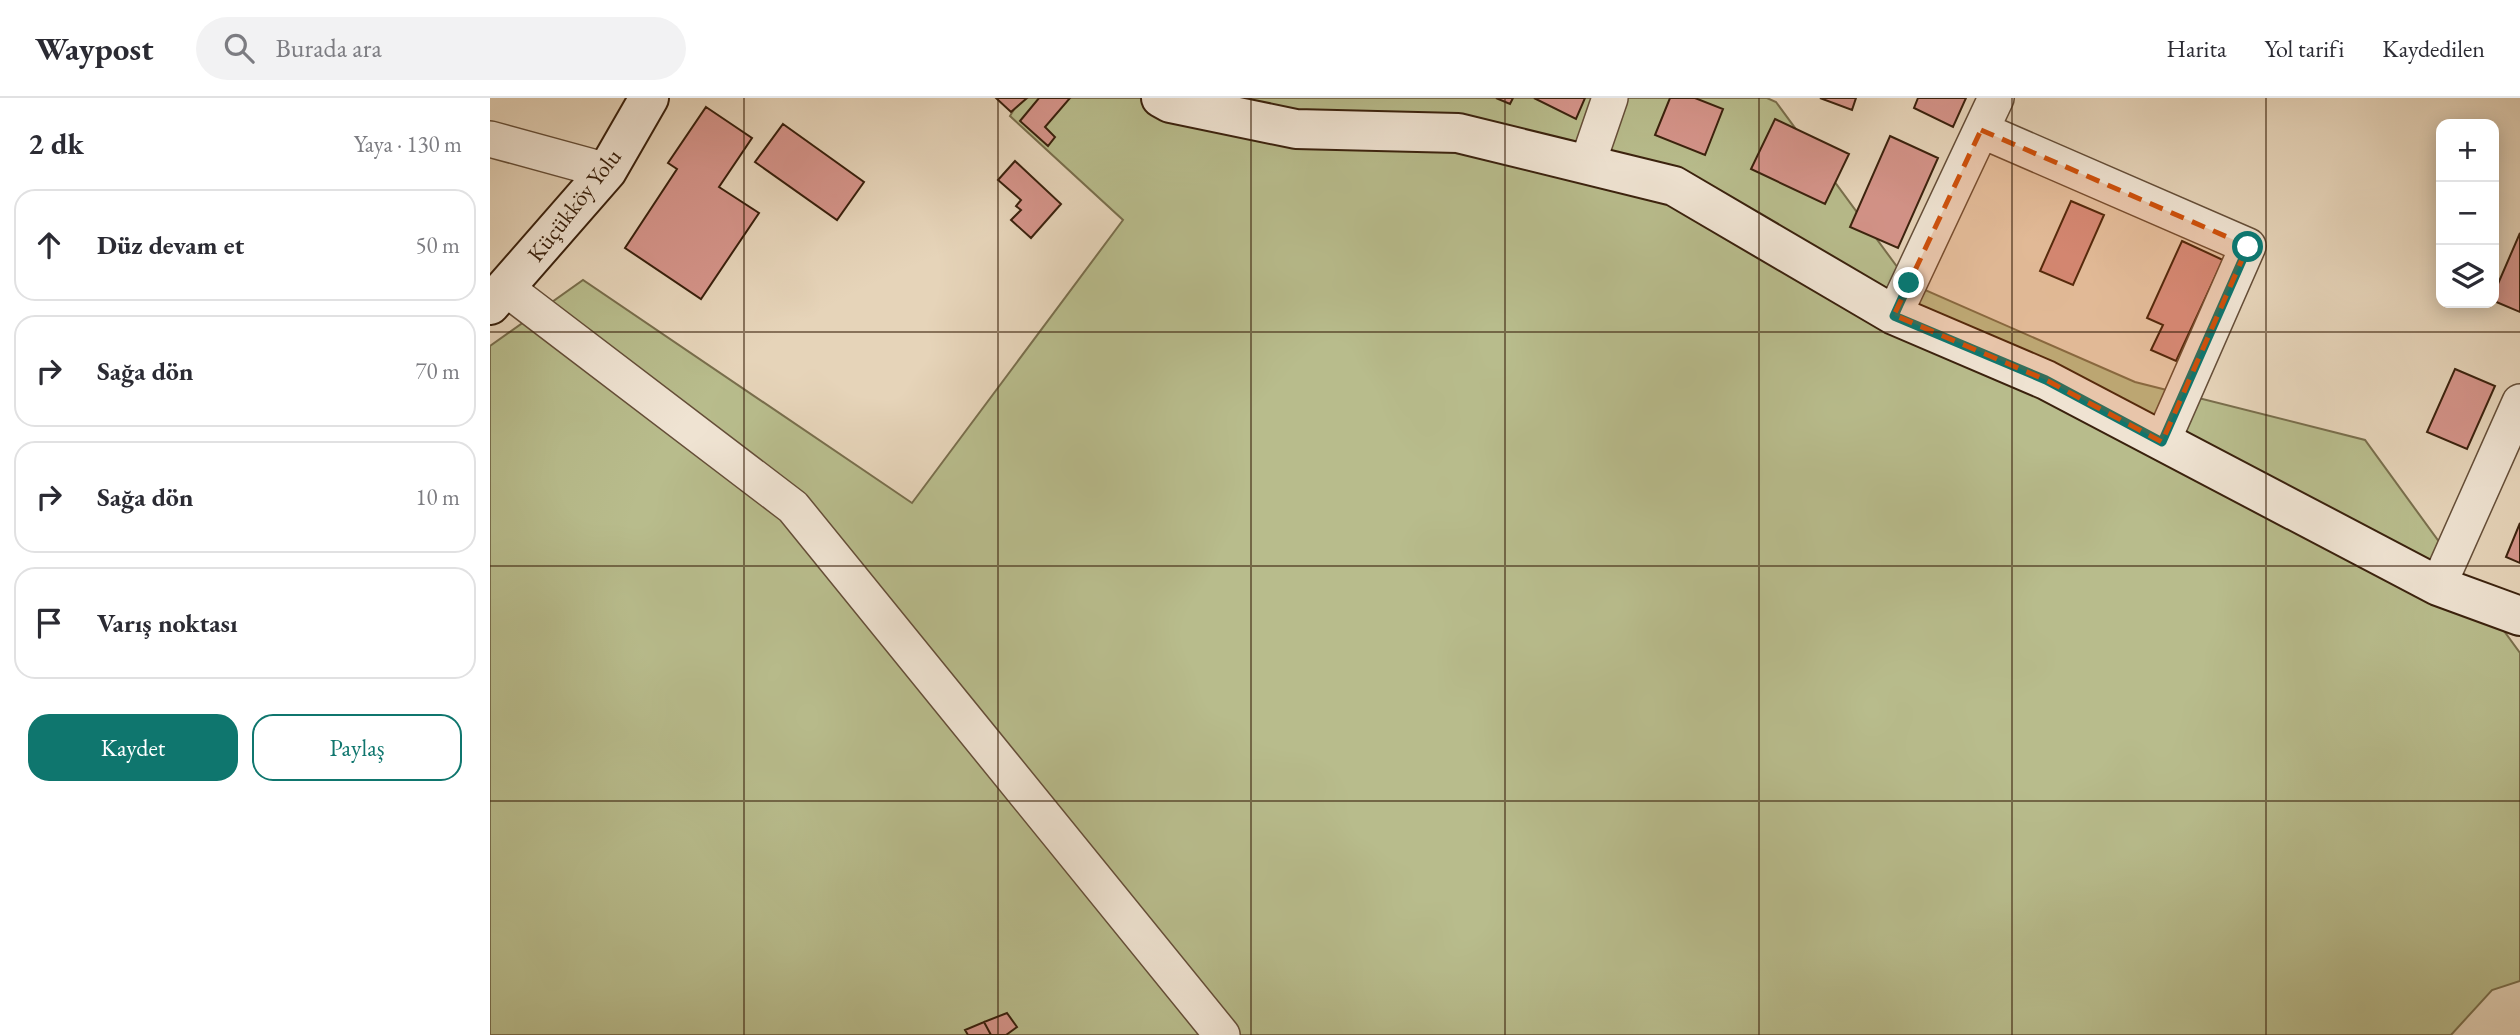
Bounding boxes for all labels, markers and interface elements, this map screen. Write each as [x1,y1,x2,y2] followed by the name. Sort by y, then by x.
[196,17,686,80] search box
[35,27,154,70] text: Waypost
[220,29,258,67] icon: search
[276,31,382,65] text: Burada ara
[2167,33,2227,64] text: Harita
[2265,33,2344,64] text: Yol tarifi
[2382,33,2485,64] text: Kaydedilen
[2436,119,2499,308] map controls
[2436,119,2499,182] button: +
[28,124,84,163] text: 2 dk
[354,129,462,159] text: Yaya · 130 m
[520,142,628,268] street label: Küçükköy Yolu
[2436,182,2499,245] button: −
[30,226,68,264] icon: ahead
[97,228,244,262] text: Düz devam et
[415,230,460,260] text: 50 m
[2232,231,2263,262] route start
[2436,245,2499,308] button: layers
[1893,267,1924,298] route end
[30,352,68,390] icon: right
[97,354,194,388] text: Sağa dön
[415,356,460,386] text: 70 m
[30,478,68,516] icon: right
[97,480,194,514] text: Sağa dön
[415,482,460,512] text: 10 m
[30,604,68,642] icon: arrive
[97,606,238,640] text: Varış noktası
[28,714,238,781] button: Kaydet
[252,714,462,781] button: Paylaş

